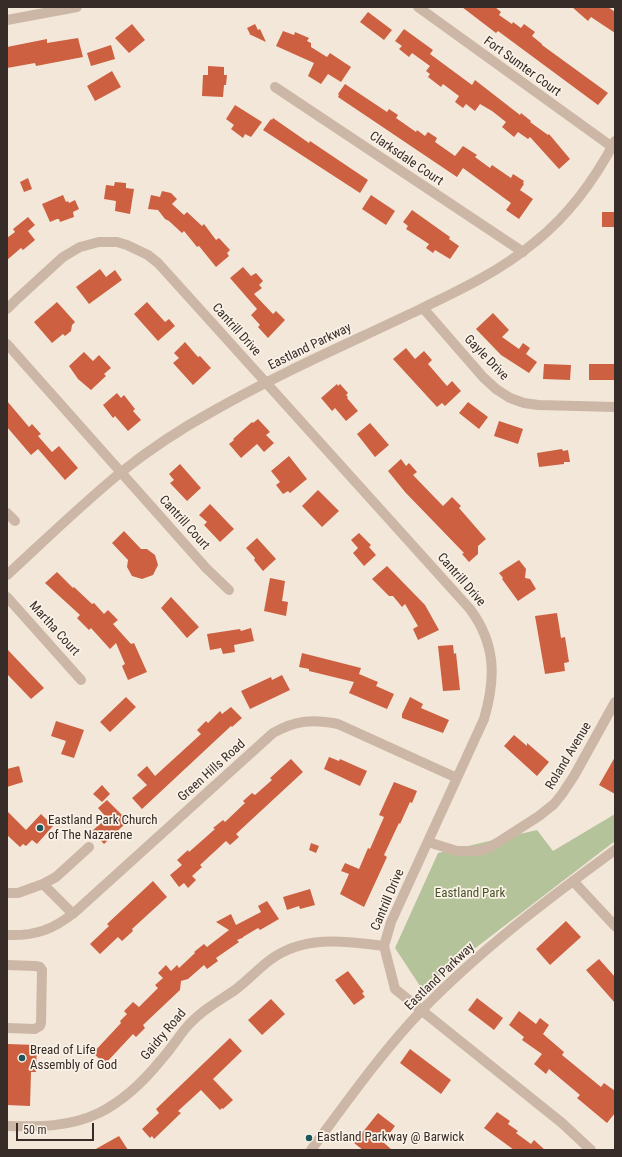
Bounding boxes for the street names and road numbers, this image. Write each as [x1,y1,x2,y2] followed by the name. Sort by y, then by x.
[480,34,564,100] street label: Fort Sumter Court
[366,129,446,189] street label: Clarksdale Court
[208,300,264,360] street label: Cantrill Drive
[266,320,354,374] street label: Eastland Parkway
[461,332,511,384] street label: Gayle Drive
[155,493,213,553] street label: Cantrill Court
[434,550,488,610] street label: Cantrill Drive
[25,599,83,659] street label: Martha Court
[543,719,595,793] street label: Roland Avenue
[175,737,249,805] street label: Green Hills Road
[368,867,408,933] street label: Cantrill Drive
[402,940,478,1014] street label: Eastland Parkway
[138,1006,190,1064] street label: Gaidry Road

